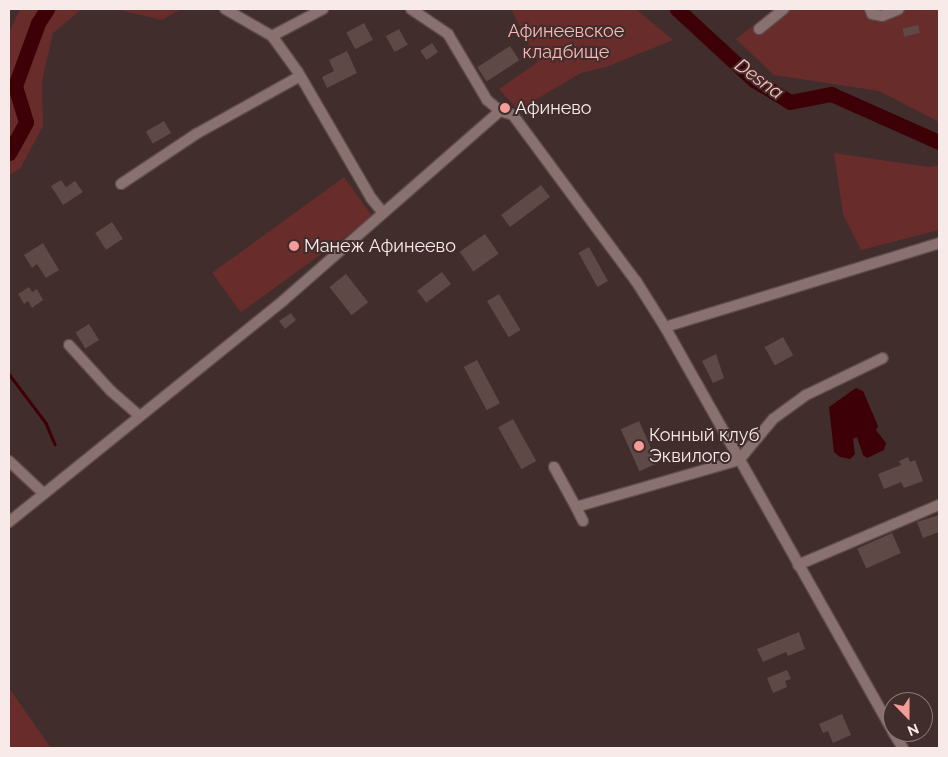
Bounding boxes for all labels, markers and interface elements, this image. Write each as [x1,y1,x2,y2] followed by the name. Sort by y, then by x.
[508,21,624,64] park label: Афинеевское кладбище
[730,54,788,104] water label: Desna
[515,97,592,119] place label: Афинево
[499,102,511,114] marker: Афинево
[304,235,456,257] place label: Манеж Афинеево
[288,240,300,252] marker: Манеж Афинеево
[649,425,759,468] place label: Конный клуб Эквилого
[633,440,645,452] marker: Конный клуб Эквилого
[883,692,933,742] north arrow
[905,721,921,739] text: N

